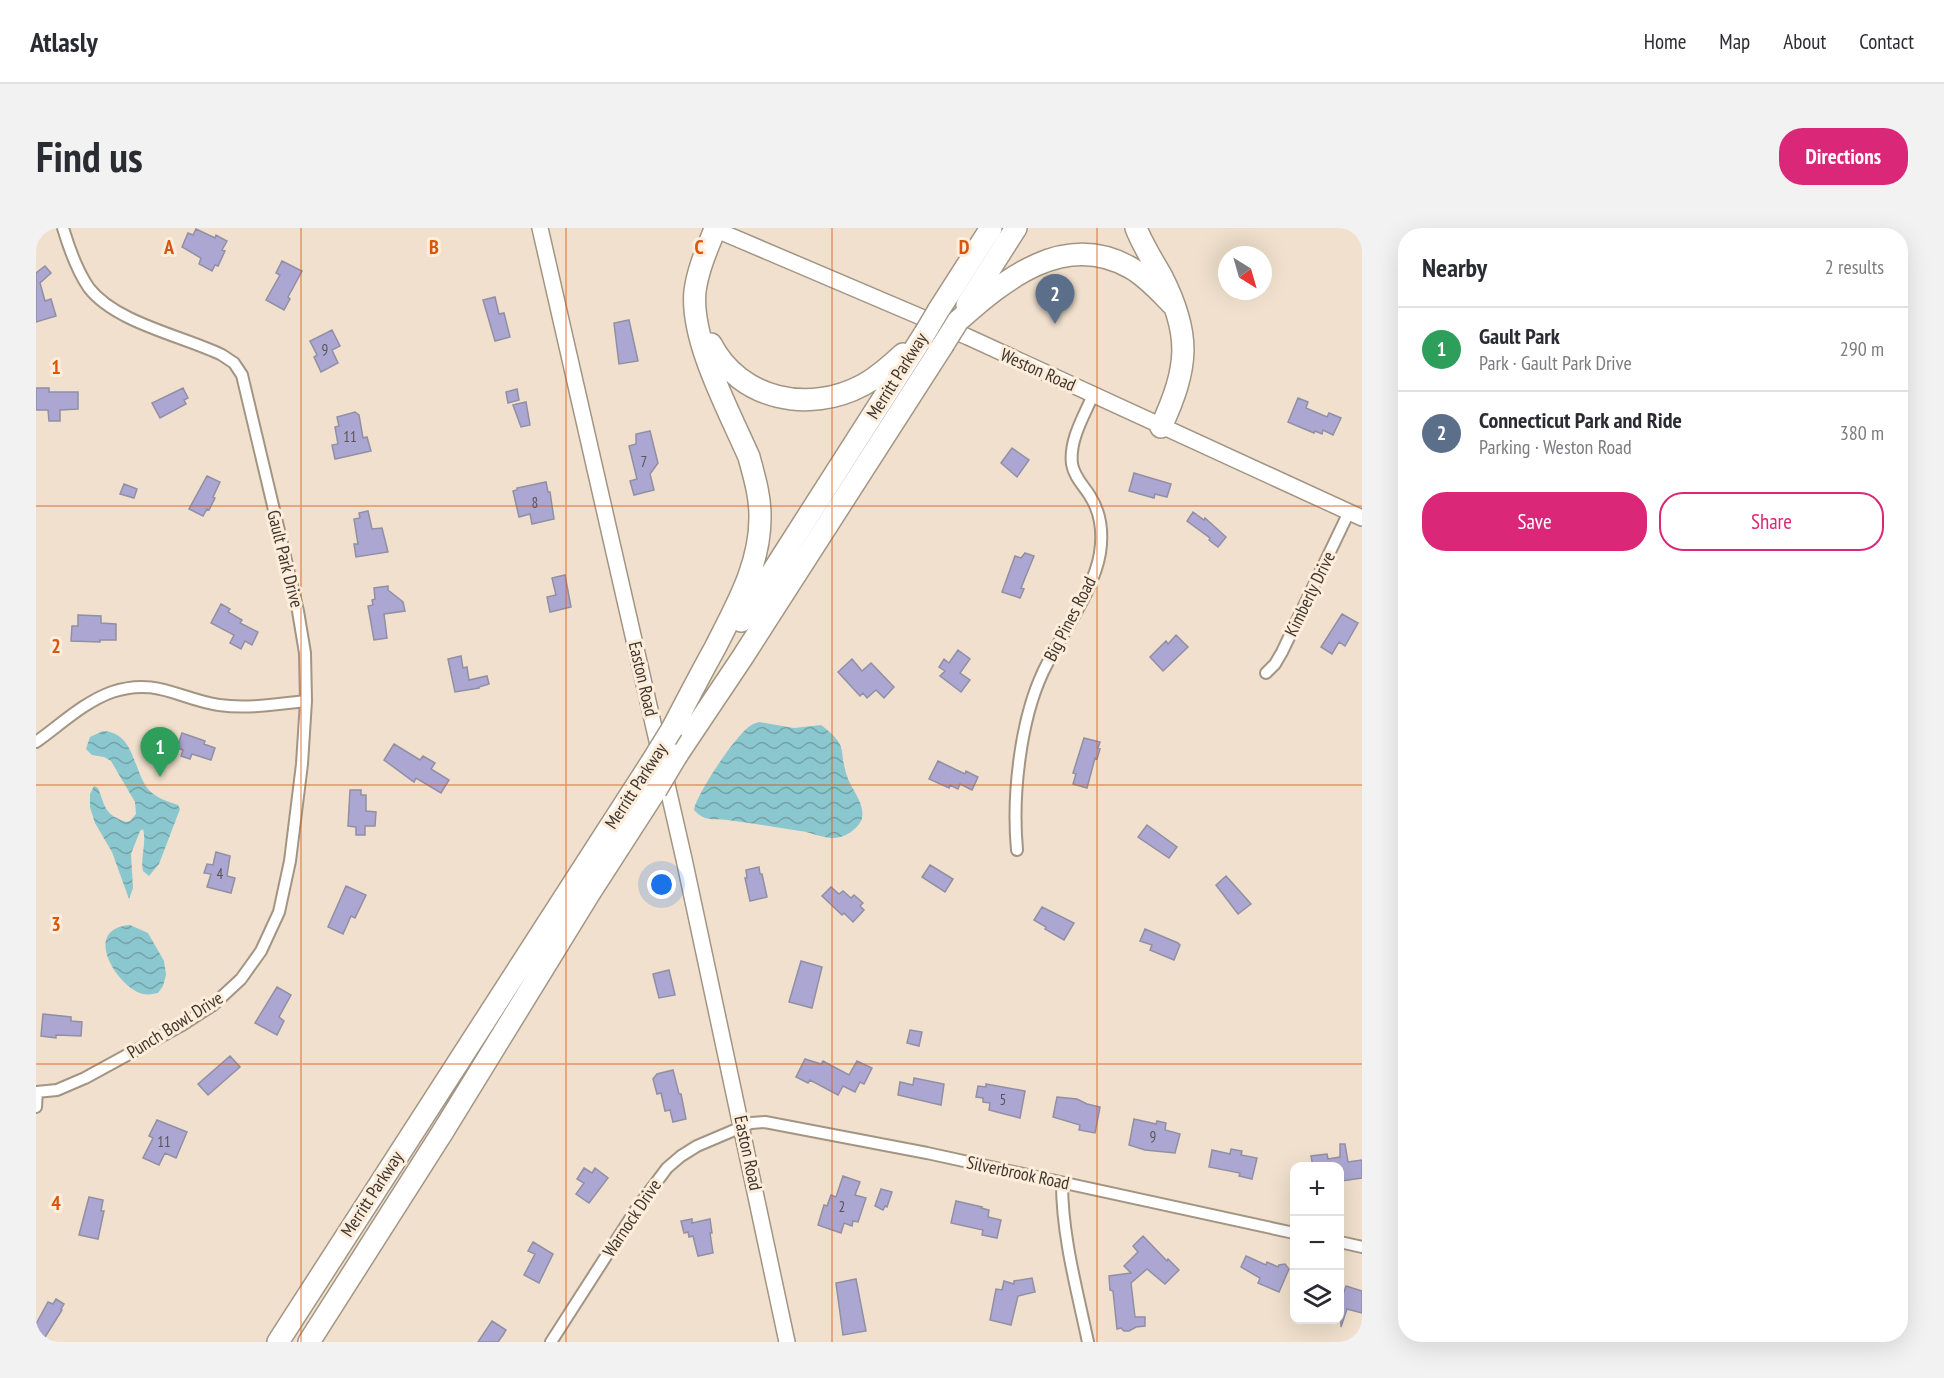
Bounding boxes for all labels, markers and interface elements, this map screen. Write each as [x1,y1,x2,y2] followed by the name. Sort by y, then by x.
[30,23,98,60] text: Atlasly
[1644,28,1686,55] text: Home
[1719,28,1750,55] text: Map
[1783,28,1826,55] text: About
[1859,28,1914,55] text: Contact
[1779,128,1908,185] button: Directions
[36,129,143,184] text: Find us
[163,234,175,260] text: A
[429,234,439,260] text: B
[694,234,704,260] text: C
[959,234,970,260] text: D
[1218,246,1272,300] north arrow
[1422,251,1487,284] text: Nearby
[1825,254,1884,280] text: 2 results
[1036,274,1074,324] pin: 2
[1479,322,1560,350] text: Gault Park
[861,328,932,423] street label: Merritt Parkway
[1437,336,1446,362] text: 1
[1840,336,1884,362] text: 290 m
[322,340,328,359] house number: 9
[997,343,1079,396] street label: Weston Road
[1479,350,1632,376] text: Park · Gault Park Drive
[51,354,61,380] text: 1
[1479,406,1682,434] text: Connecticut Park and Ride
[1437,420,1446,446] text: 2
[1840,420,1884,446] text: 380 m
[343,427,357,446] house number: 11
[1479,434,1632,460] text: Parking · Weston Road
[641,452,647,471] house number: 7
[1422,492,1647,551] button: Save
[1659,492,1884,551] button: Share
[532,493,538,512] house number: 8
[262,508,309,610] street label: Gault Park Drive
[1279,548,1340,640] street label: Kimberly Drive
[1038,573,1101,665] street label: Big Pines Road
[51,633,61,659] text: 2
[624,639,663,719] street label: Easton Road
[140,728,180,777] pin: 1
[599,738,672,833] street label: Merritt Parkway
[217,864,224,883] house number: 4
[647,870,676,899] your location
[51,911,61,937] text: 3
[122,986,227,1063] street label: Punch Bowl Drive
[1000,1090,1006,1109] house number: 5
[729,1113,768,1192] street label: Easton Road
[1150,1127,1156,1146] house number: 9
[157,1132,171,1151] house number: 11
[335,1146,408,1241] street label: Merritt Parkway
[965,1150,1072,1195] street label: Silverbrook Road
[1290,1162,1344,1324] map controls
[1290,1162,1344,1216] button: +
[597,1174,666,1261] street label: Warnock Drive
[51,1190,61,1216] text: 4
[839,1197,845,1216] house number: 2
[1290,1216,1344,1270] button: −
[1290,1270,1344,1324] button: layers

